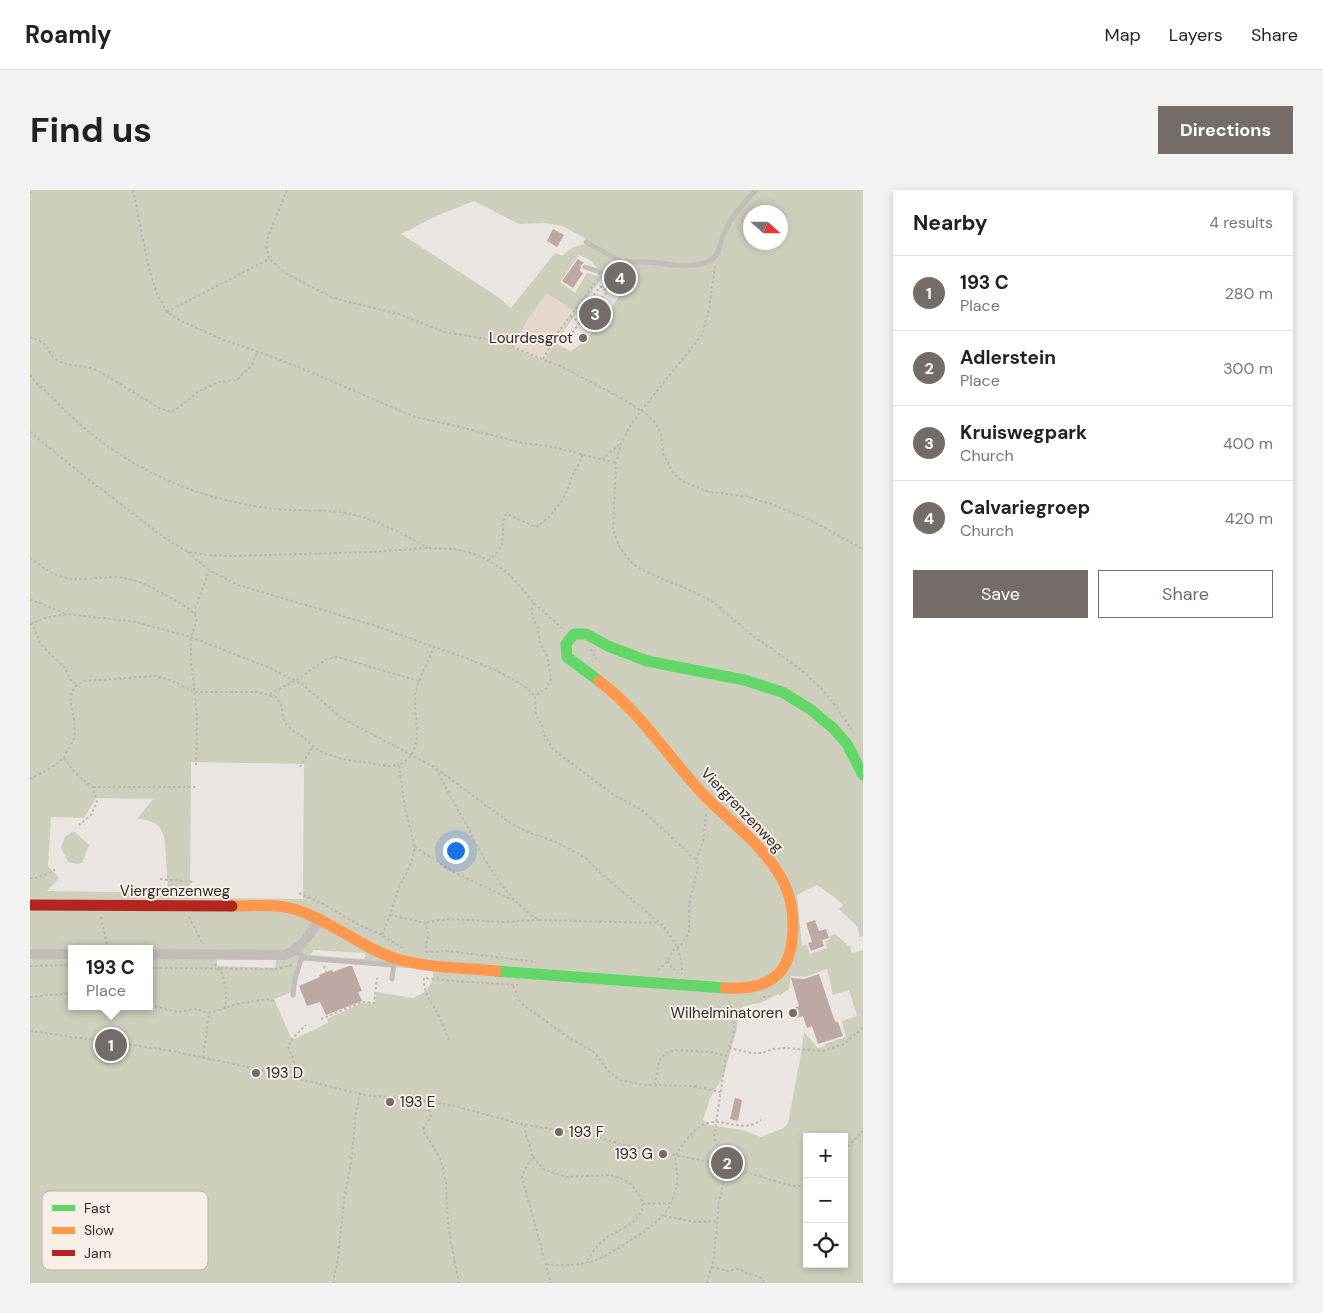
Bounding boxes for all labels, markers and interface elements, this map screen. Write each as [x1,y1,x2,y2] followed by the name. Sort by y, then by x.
[25,19,112,50] text: Roamly
[1105,23,1141,47] text: Map
[1169,23,1223,47] text: Layers
[1251,23,1298,47] text: Share
[1158,106,1293,154] button: Directions
[30,107,152,153] text: Find us
[743,205,788,250] north arrow
[913,209,987,237] text: Nearby
[1209,212,1273,233] text: 4 results
[604,259,636,297] pin: 4
[960,270,1009,295] text: 193 C
[926,283,932,304] text: 1
[1225,283,1273,304] text: 280 m
[579,295,611,333] pin: 3
[960,295,1000,316] text: Place
[489,328,573,348] place label: Lourdesgrot
[577,332,589,344] marker: Lourdesgrot
[960,345,1056,370] text: Adlerstein
[924,358,934,379] text: 2
[1223,358,1273,379] text: 300 m
[960,370,1000,391] text: Place
[960,420,1087,445] text: Kruiswegpark
[924,433,934,454] text: 3
[1223,433,1273,454] text: 400 m
[960,445,1014,466] text: Church
[960,495,1090,520] text: Calvariegroep
[924,508,934,529] text: 4
[1225,508,1273,529] text: 420 m
[960,520,1014,541] text: Church
[913,570,1088,618] button: Save
[1098,570,1273,618] button: Share
[696,763,788,857] street label: Viergrenzenweg
[443,838,469,864] your location
[120,881,230,901] street label: Viergrenzenweg
[68,945,153,1010] popup
[86,955,135,980] text: 193 C
[86,980,126,1001] text: Place
[671,1003,783,1023] place label: Wilhelminatoren
[787,1007,799,1019] marker: Wilhelminatoren
[95,1026,127,1064] pin: 1
[266,1063,303,1083] place label: 193 D
[250,1067,262,1079] marker: 193 D
[400,1092,435,1112] place label: 193 E
[384,1096,396,1108] marker: 193 E
[569,1122,604,1142] place label: 193 F
[553,1126,565,1138] marker: 193 F
[803,1133,848,1268] map controls
[803,1133,848,1178] button: +
[615,1144,653,1164] place label: 193 G
[711,1144,743,1182] pin: 2
[657,1148,669,1160] marker: 193 G
[803,1178,848,1223] button: −
[42,1191,208,1270] legend
[84,1199,111,1217] text: Fast
[84,1221,114,1239] text: Slow
[803,1223,848,1268] button: locate
[84,1244,111,1262] text: Jam

